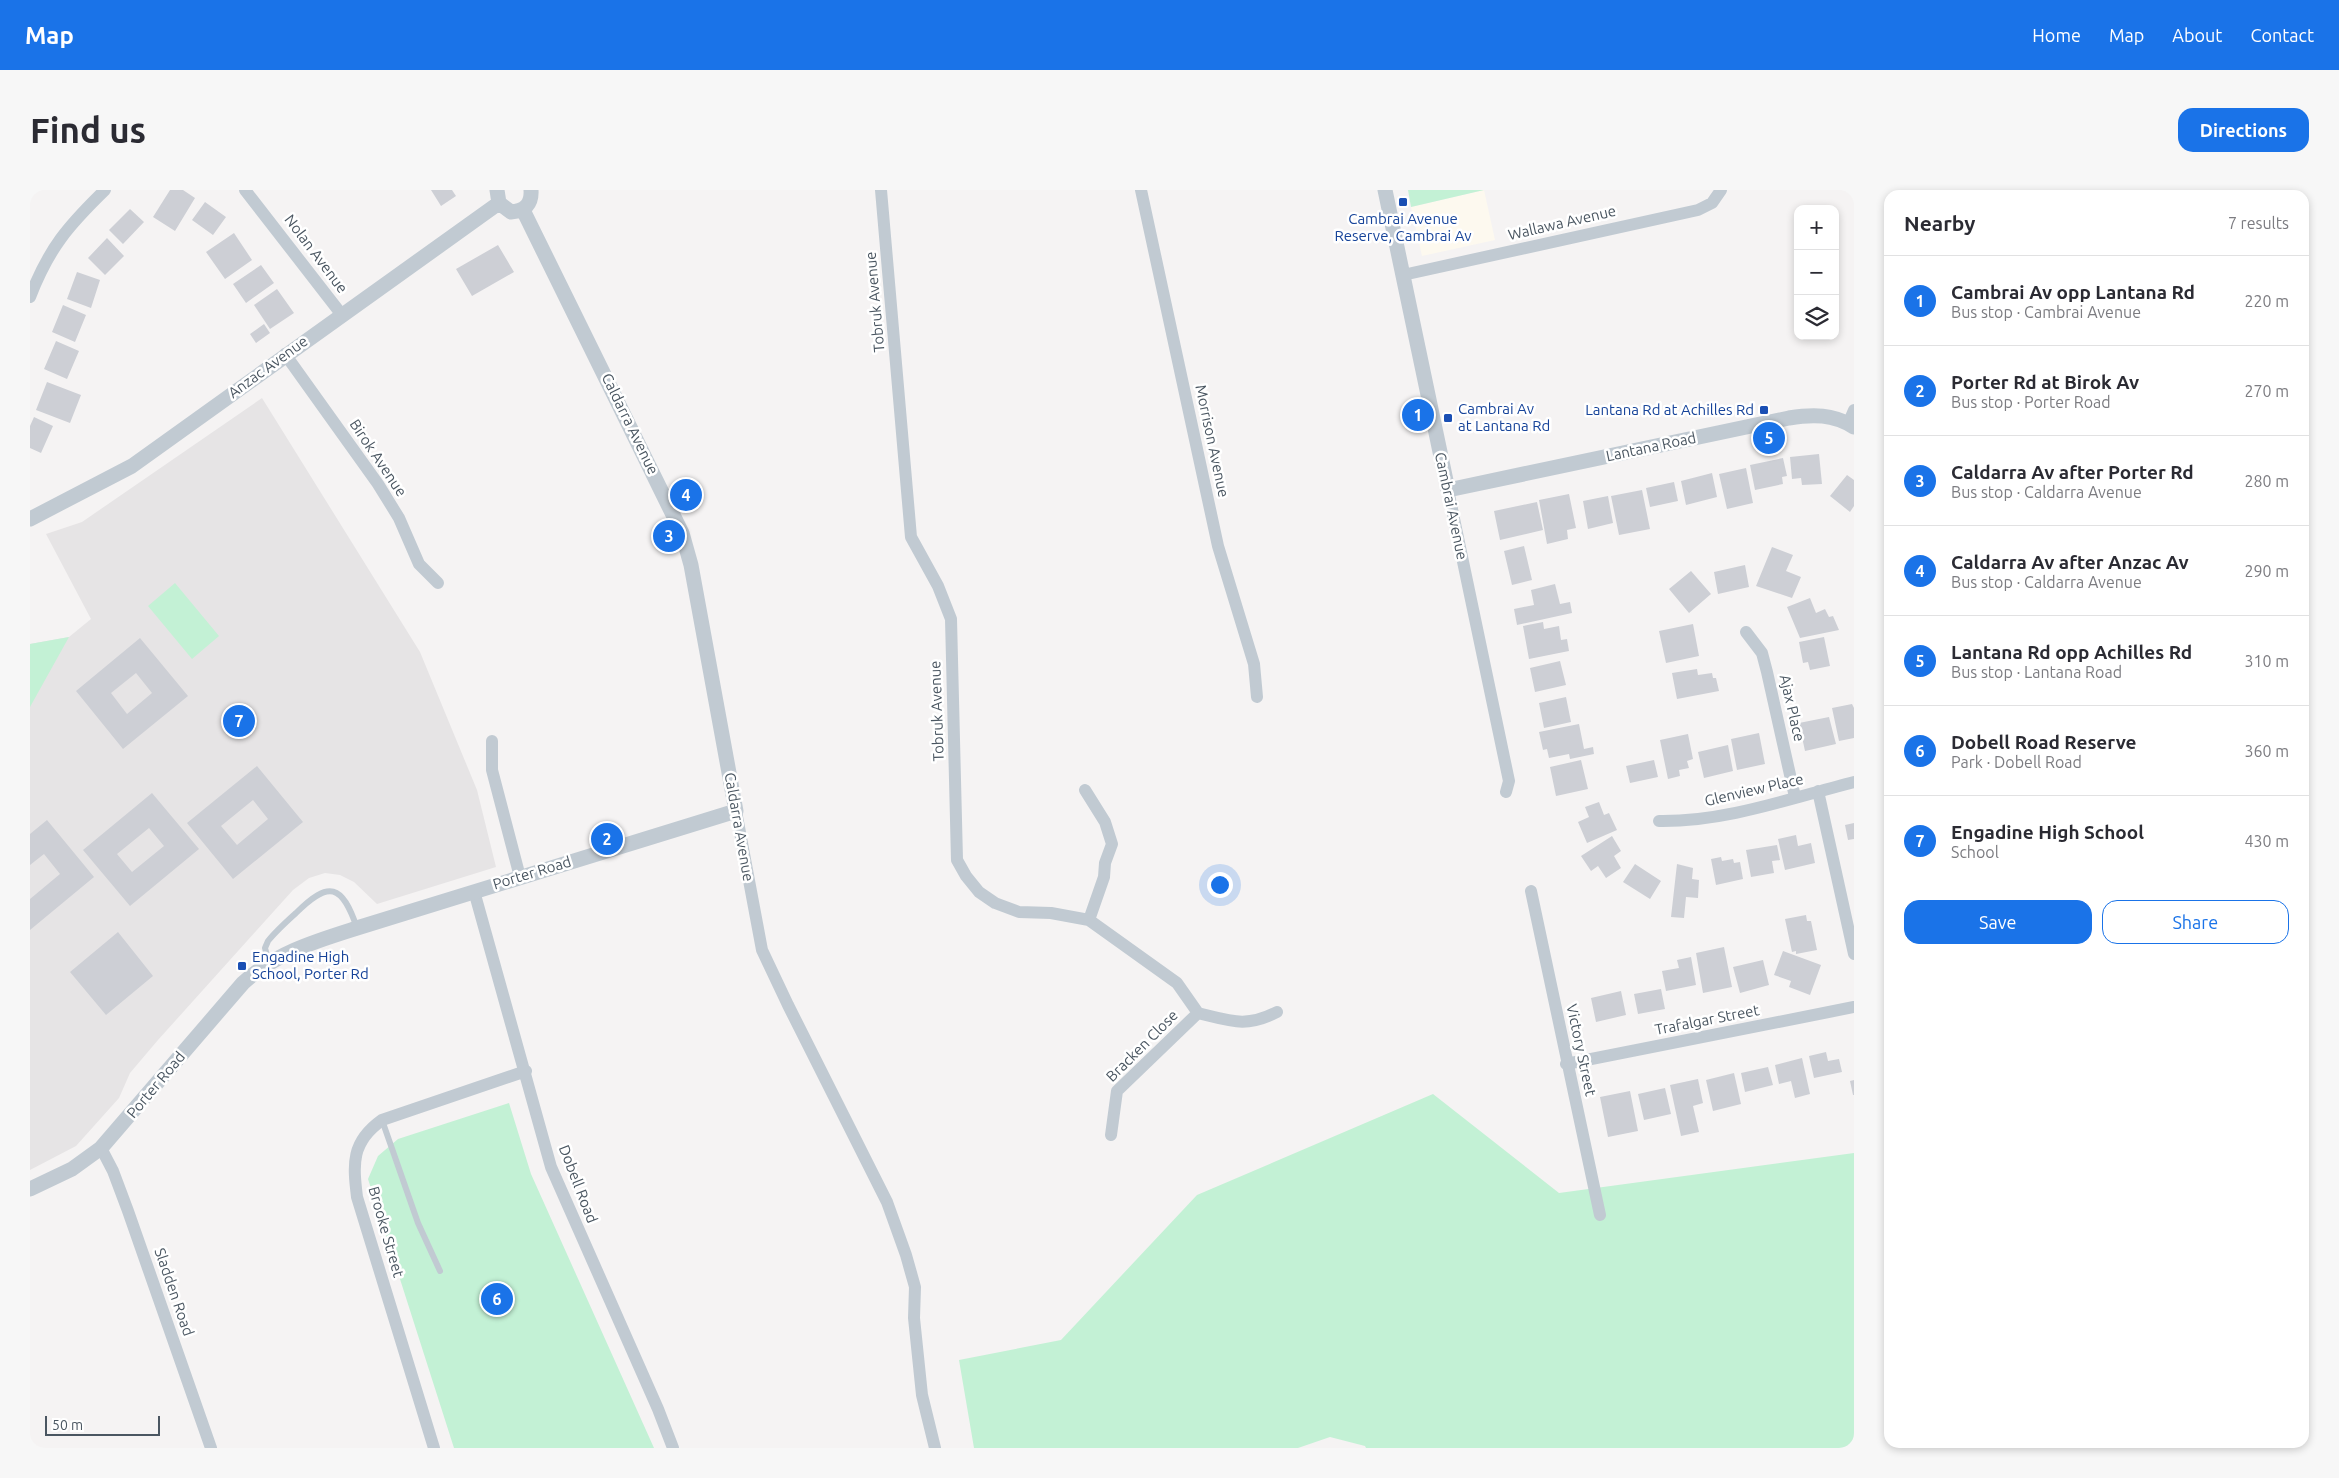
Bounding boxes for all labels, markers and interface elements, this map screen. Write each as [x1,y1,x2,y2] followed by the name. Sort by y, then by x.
[25,22,74,49] text: Map
[2032,25,2081,45] text: Home
[2109,25,2144,45] text: Map
[2172,25,2222,45] text: About
[2250,25,2314,45] text: Contact
[2178,108,2309,152] button: Directions
[30,110,146,150] text: Find us
[1397,196,1409,208] marker: Cambrai Avenue Reserve, Cambrai Av
[1506,202,1617,243] street label: Wallawa Avenue
[1794,205,1839,340] map controls
[1794,205,1839,250] button: +
[1334,210,1472,244] place label: Cambrai Avenue Reserve, Cambrai Av
[281,211,351,296] street label: Nolan Avenue
[1904,211,1975,235] text: Nearby
[2228,214,2289,232] text: 7 results
[1794,250,1839,295] button: −
[862,251,887,353] street label: Tobruk Avenue
[1951,281,2195,303] text: Cambrai Av opp Lantana Rd
[1915,292,1925,310] text: 1
[2244,292,2289,310] text: 220 m
[1794,295,1839,340] button: layers
[1951,303,2141,321] text: Bus stop · Cambrai Avenue
[225,332,311,401] street label: Anzac Avenue
[599,370,662,477] street label: Caldarra Avenue
[1951,371,2139,393] text: Porter Rd at Birok Av
[1915,382,1925,400] text: 2
[2244,382,2289,400] text: 270 m
[1192,383,1233,499] street label: Morrison Avenue
[1951,393,2111,411] text: Bus stop · Porter Road
[1402,396,1434,434] pin: 1
[1458,400,1550,434] place label: Cambrai Av at Lantana Rd
[1585,401,1754,418] place label: Lantana Rd at Achilles Rd
[1758,404,1770,416] marker: Lantana Rd at Achilles Rd
[1442,412,1454,424] marker: Cambrai Av at Lantana Rd
[346,416,410,499] street label: Birok Avenue
[1753,419,1785,457] pin: 5
[1604,429,1698,464] street label: Lantana Road
[1432,451,1471,561] street label: Cambrai Avenue
[1951,461,2194,483] text: Caldarra Av after Porter Rd
[1915,472,1925,490] text: 3
[2244,472,2289,490] text: 280 m
[670,476,702,514] pin: 4
[1951,483,2142,501] text: Bus stop · Caldarra Avenue
[653,517,685,555] pin: 3
[1951,551,2189,573] text: Caldarra Av after Anzac Av
[1915,562,1925,580] text: 4
[2244,562,2289,580] text: 290 m
[1951,573,2142,591] text: Bus stop · Caldarra Avenue
[1951,641,2192,663] text: Lantana Rd opp Achilles Rd
[1915,652,1925,670] text: 5
[2244,652,2289,670] text: 310 m
[926,660,947,762] street label: Tobruk Avenue
[1951,663,2122,681] text: Bus stop · Lantana Road
[1777,673,1808,743] street label: Ajax Place
[223,702,255,740] pin: 7
[1951,731,2137,753] text: Dobell Road Reserve
[1915,742,1925,760] text: 6
[2244,742,2289,760] text: 360 m
[1951,753,2082,771] text: Park · Dobell Road
[1703,770,1805,809] street label: Glenview Place
[722,771,757,883] street label: Caldarra Avenue
[591,820,623,858] pin: 2
[1951,821,2144,843] text: Engadine High School
[1915,832,1925,850] text: 7
[2244,832,2289,850] text: 430 m
[1951,843,1999,861] text: School
[491,853,573,893] street label: Porter Road
[1207,872,1233,898] your location
[1904,900,2092,944] button: Save
[2102,900,2289,944] button: Share
[252,948,369,982] place label: Engadine High School, Porter Rd
[236,960,248,972] marker: Engadine High School, Porter Rd
[1653,1001,1761,1038] street label: Trafalgar Street
[1563,1002,1600,1098] street label: Victory Street
[1102,1006,1181,1085] street label: Bracken Close
[123,1048,188,1121] street label: Porter Road
[556,1142,601,1225] street label: Dobell Road
[365,1184,408,1279] street label: Brooke Street
[151,1246,197,1338] street label: Sladden Road
[481,1280,513,1318] pin: 6
[45,1413,160,1436] scale bar
[52,1417,83,1433] text: 50 m

